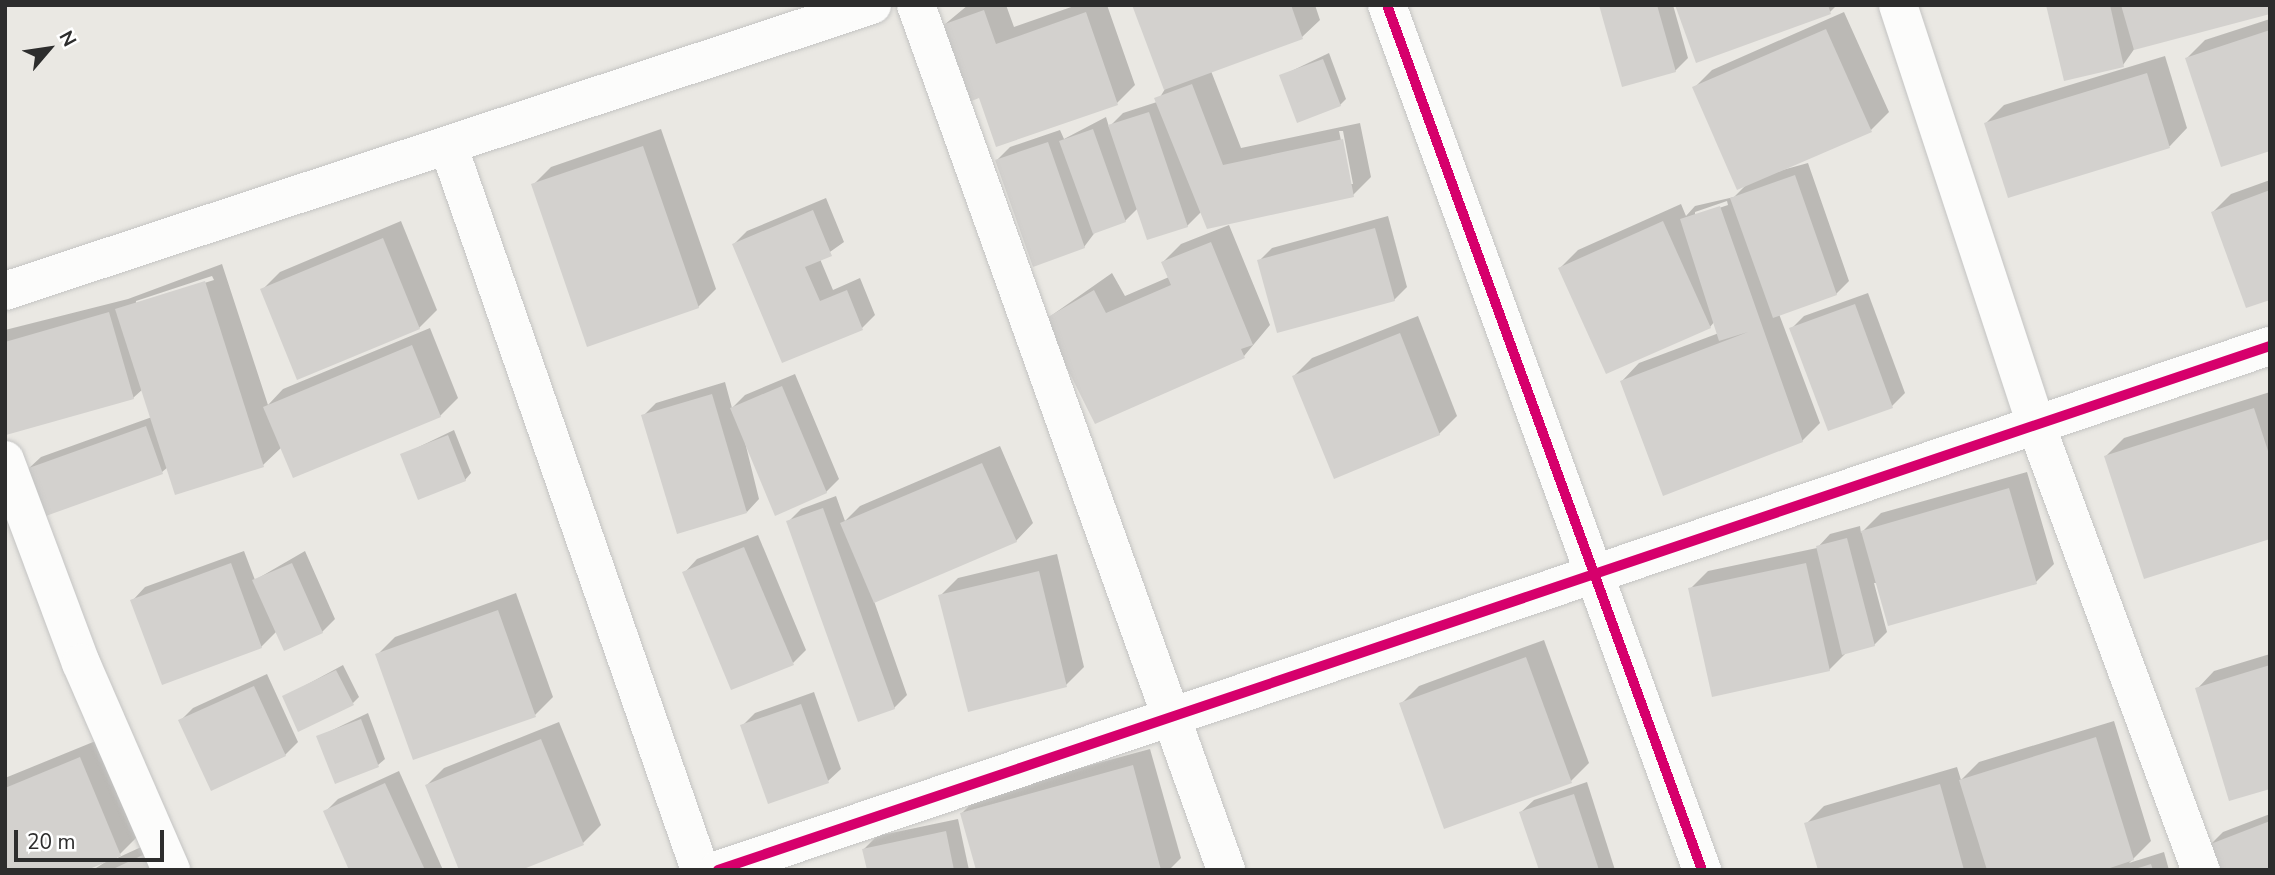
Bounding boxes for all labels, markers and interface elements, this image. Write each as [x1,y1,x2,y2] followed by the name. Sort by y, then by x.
[14,14,84,84] north arrow
[53,26,82,51] text: N
[18,816,168,860] scale bar
[27,828,76,856] text: 20 m

